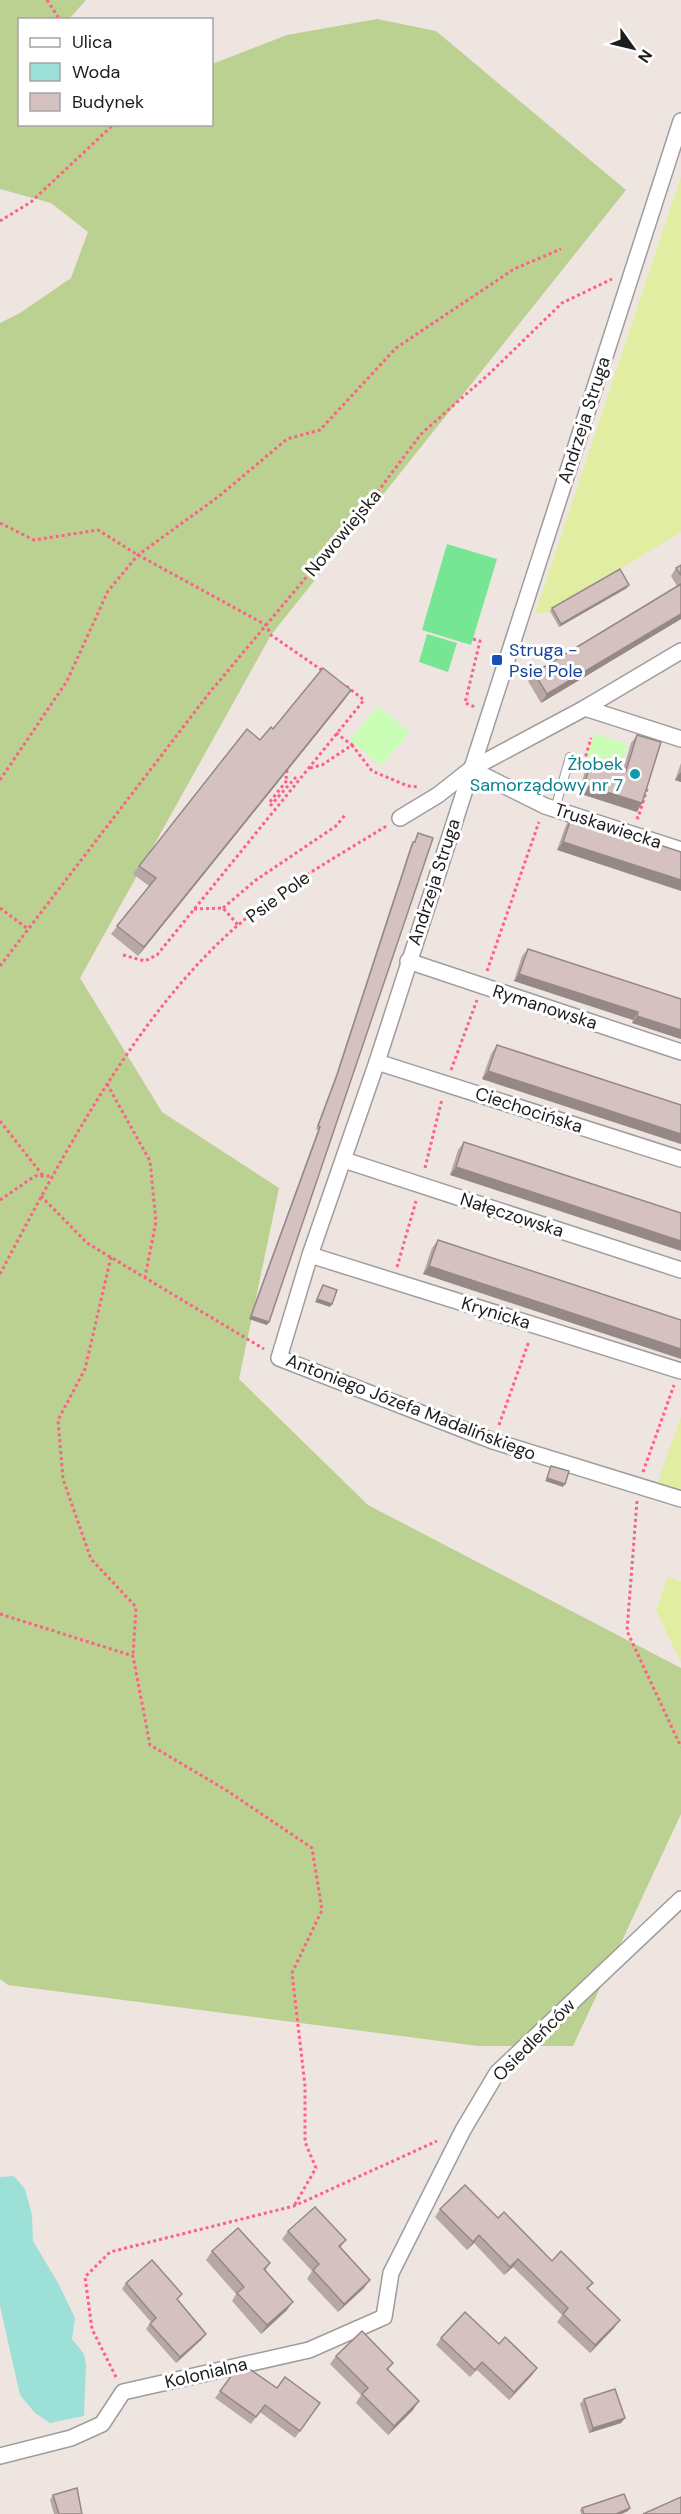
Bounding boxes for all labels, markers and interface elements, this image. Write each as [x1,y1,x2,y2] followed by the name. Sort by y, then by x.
[18,18,213,126] legend
[603,18,663,78] north arrow
[72,30,112,54] text: Ulica
[633,45,657,67] text: N
[72,60,120,84] text: Woda
[72,90,144,114] text: Budynek
[552,354,616,486] street label: Andrzeja Struga
[299,484,387,582] street label: Nowowiejska
[509,638,583,683] place label: Struga - Psie Pole
[490,653,504,667] marker: Struga - Psie Pole
[470,752,623,797] place label: Żłobek Samorządowy nr 7
[628,767,642,781] marker: Żłobek Samorządowy nr 7
[551,797,665,855] street label: Truskawiecka
[402,816,466,948] street label: Andrzeja Struga
[241,866,315,928] street label: Psie Pole
[490,979,600,1035] street label: Rymanowska
[472,1081,586,1139] street label: Ciechocińska
[457,1187,567,1243] street label: Nałęczowska
[459,1291,533,1335] street label: Krynicka
[283,1348,539,1466] street label: Antoniego Józefa Madalińskiego
[487,1993,581,2087] street label: Osiedleńców
[162,2352,250,2394] street label: Kolonialna

